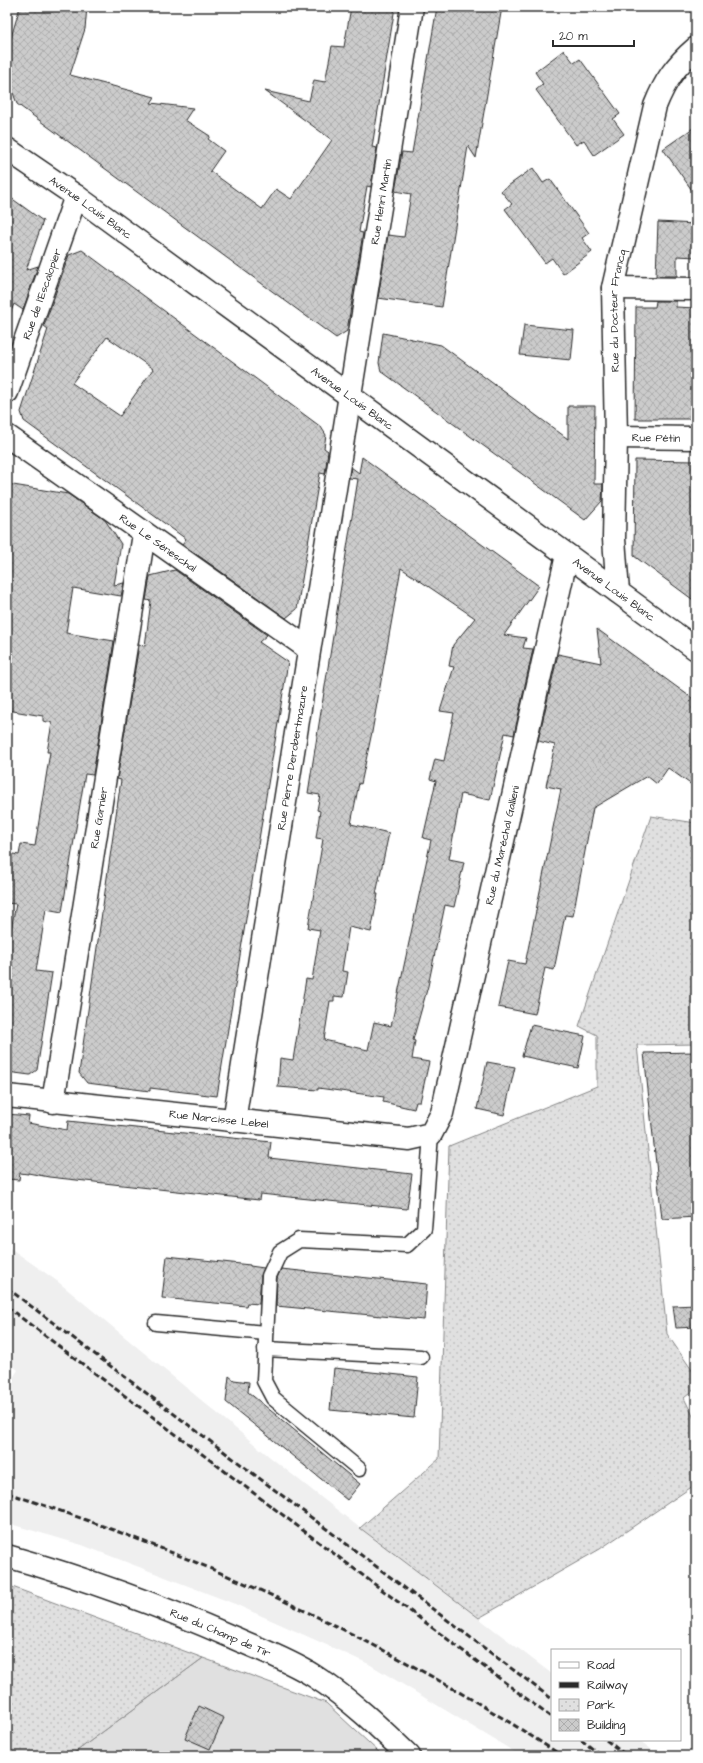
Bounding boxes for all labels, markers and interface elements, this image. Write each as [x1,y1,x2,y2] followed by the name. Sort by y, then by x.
[553,22,634,48] scale bar
[559,28,588,45] text: 20 m
[367,157,395,246] street label: Rue Henri Martin
[46,172,135,242] street label: Avenue Louis Blanc
[19,246,64,342] street label: Rue de l'Escalopier
[605,247,629,372] street label: Rue du Docteur Francq
[308,363,397,433] street label: Avenue Louis Blanc
[632,430,681,445] street label: Rue Pétin
[116,510,200,575] street label: Rue Le Séneschal
[570,554,659,624] street label: Avenue Louis Blanc
[273,684,311,831] street label: Rue Pierre Derobertmazure
[481,784,523,906] street label: Rue du Maréchal Gallieni
[86,786,111,850] street label: Rue Garnier
[168,1106,270,1131] street label: Rue Narcisse Lebel
[168,1605,273,1660] street label: Rue du Champ de Tir
[551,1649,681,1741] legend
[587,1657,615,1674] text: Road
[587,1677,628,1695] text: Railway
[587,1697,615,1714] text: Park
[587,1717,625,1735] text: Building

